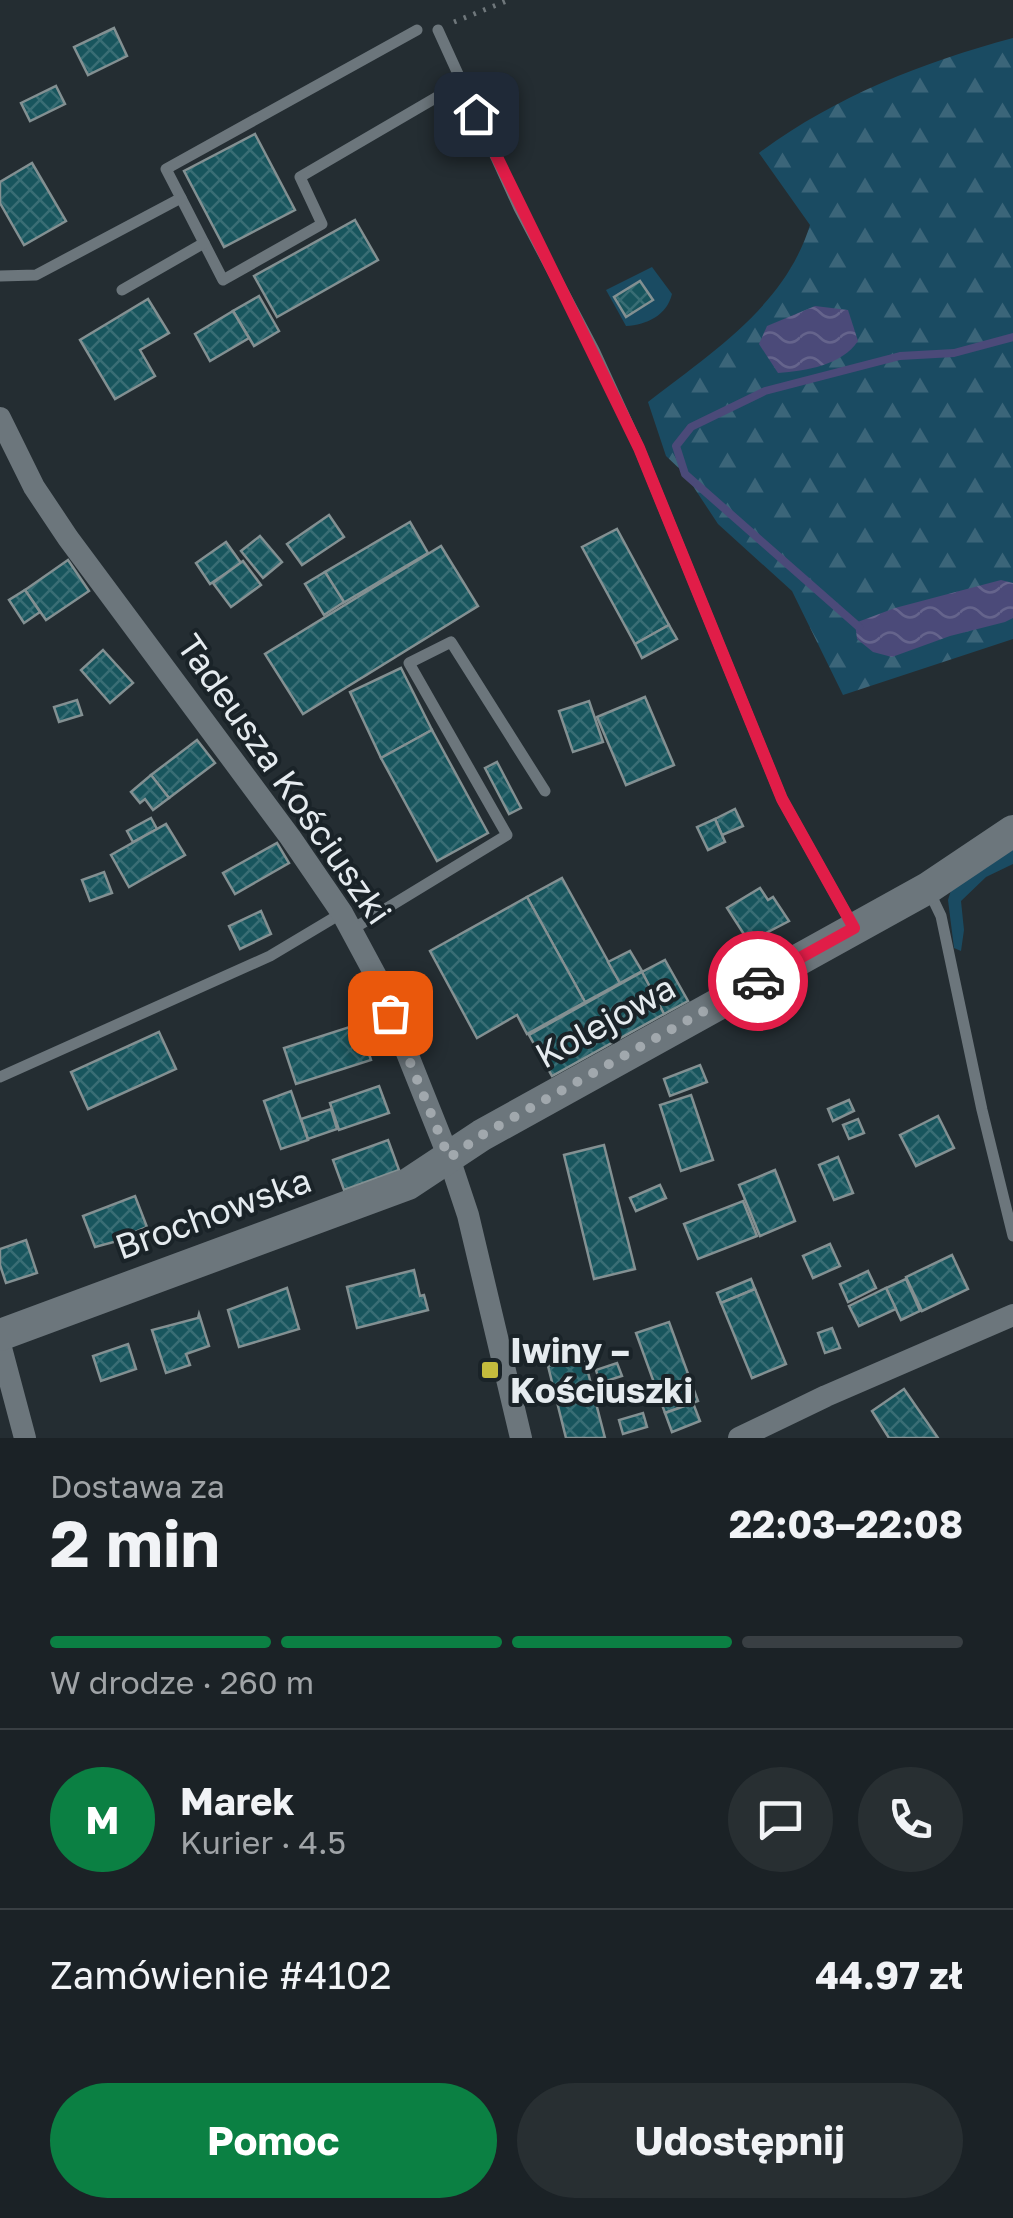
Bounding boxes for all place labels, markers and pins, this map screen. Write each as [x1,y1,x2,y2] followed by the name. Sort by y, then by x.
[434,72,519,157] pin
[348,971,433,1056] pin
[510,1329,693,1411] place label: Iwiny – Kościuszki
[479,1359,501,1381] marker: Iwiny – Kościuszki

